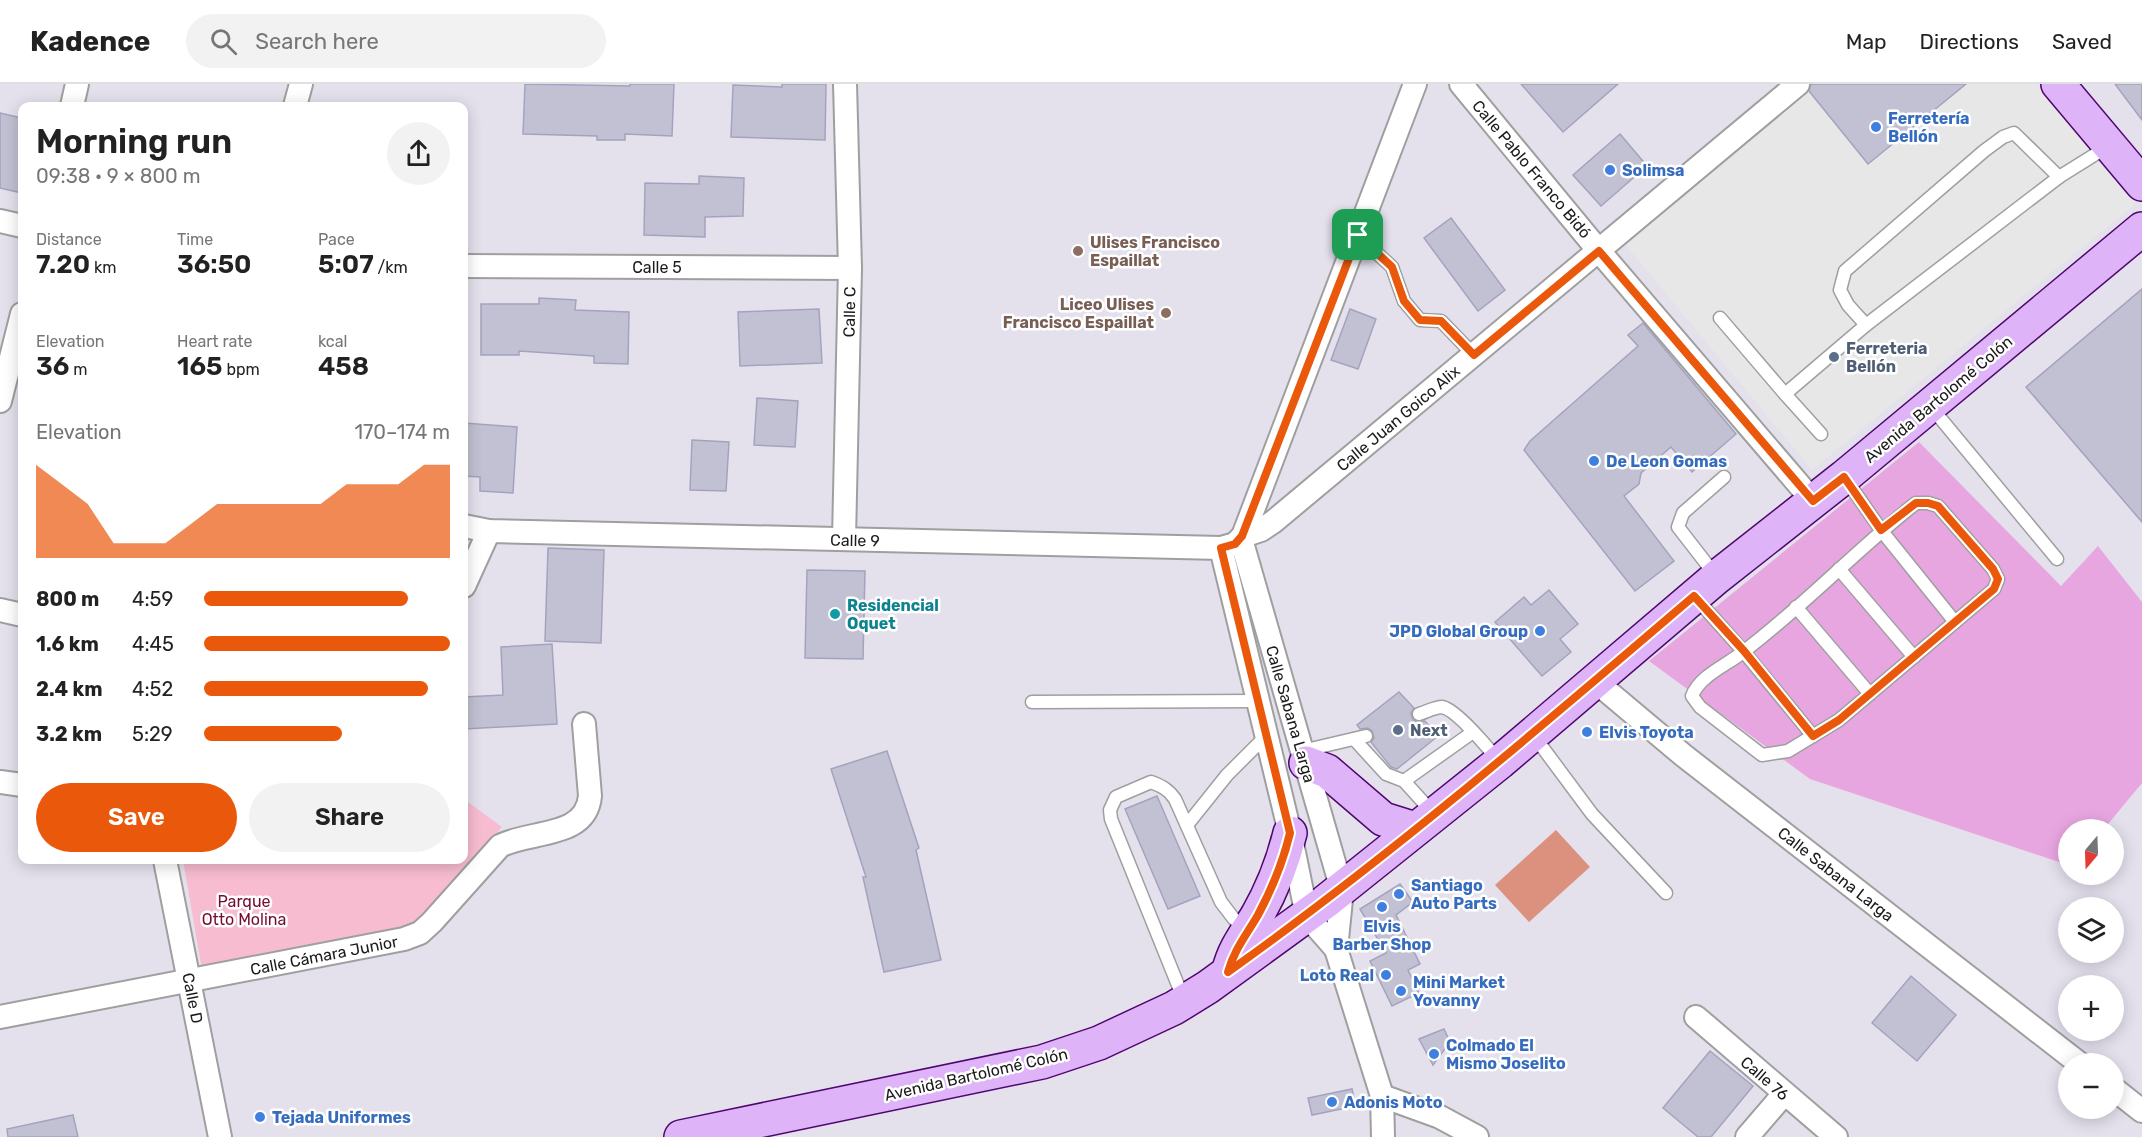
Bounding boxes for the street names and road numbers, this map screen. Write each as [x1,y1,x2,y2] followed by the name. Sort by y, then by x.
[1468,96,1595,242] street label: Calle Pablo Franco Bidó
[632,258,682,277] street label: Calle 5
[840,286,859,338] street label: Calle C
[1860,332,2016,467] street label: Avenida Bartolomé Colón
[1333,361,1464,475] street label: Calle Juan Goico Alix
[830,531,880,550] street label: Calle 9
[1262,643,1319,785] street label: Calle Sabana Larga
[1774,823,1897,926] street label: Calle Sabana Larga
[249,932,399,979] street label: Calle Cámara Junior
[178,971,207,1025] street label: Calle D
[883,1044,1070,1105] street label: Avenida Bartolomé Colón
[1737,1052,1793,1105] street label: Calle 76

